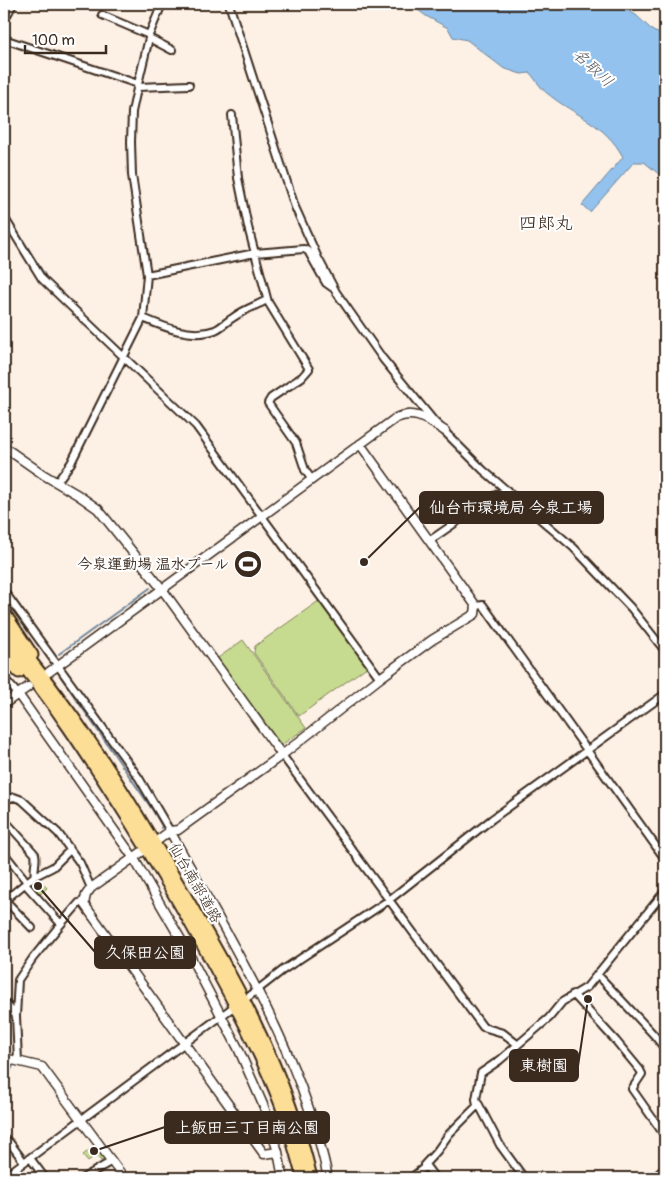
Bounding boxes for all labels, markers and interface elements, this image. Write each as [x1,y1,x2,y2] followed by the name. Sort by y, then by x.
[25,22,106,54] scale bar
[32,31,75,50] text: 100 m
[569,44,617,92] water label: 名取川
[519,212,573,235] district label: 四郎丸
[420,492,603,523] callout: 仙台市環境局 今泉工場
[429,498,593,518] text: 仙台市環境局 今泉工場
[233,549,263,579] sports icon: 今泉運動場 温水プール
[77,555,229,574] place label: 今泉運動場 温水プール
[164,839,226,927] street label: 仙台南部道路
[95,937,195,968] callout: 久保田公園
[105,943,185,963] text: 久保田公園
[510,1050,578,1081] callout: 東樹園
[520,1056,568,1076] text: 東樹園
[165,1112,329,1143] callout: 上飯田三丁目南公園
[175,1118,319,1138] text: 上飯田三丁目南公園

